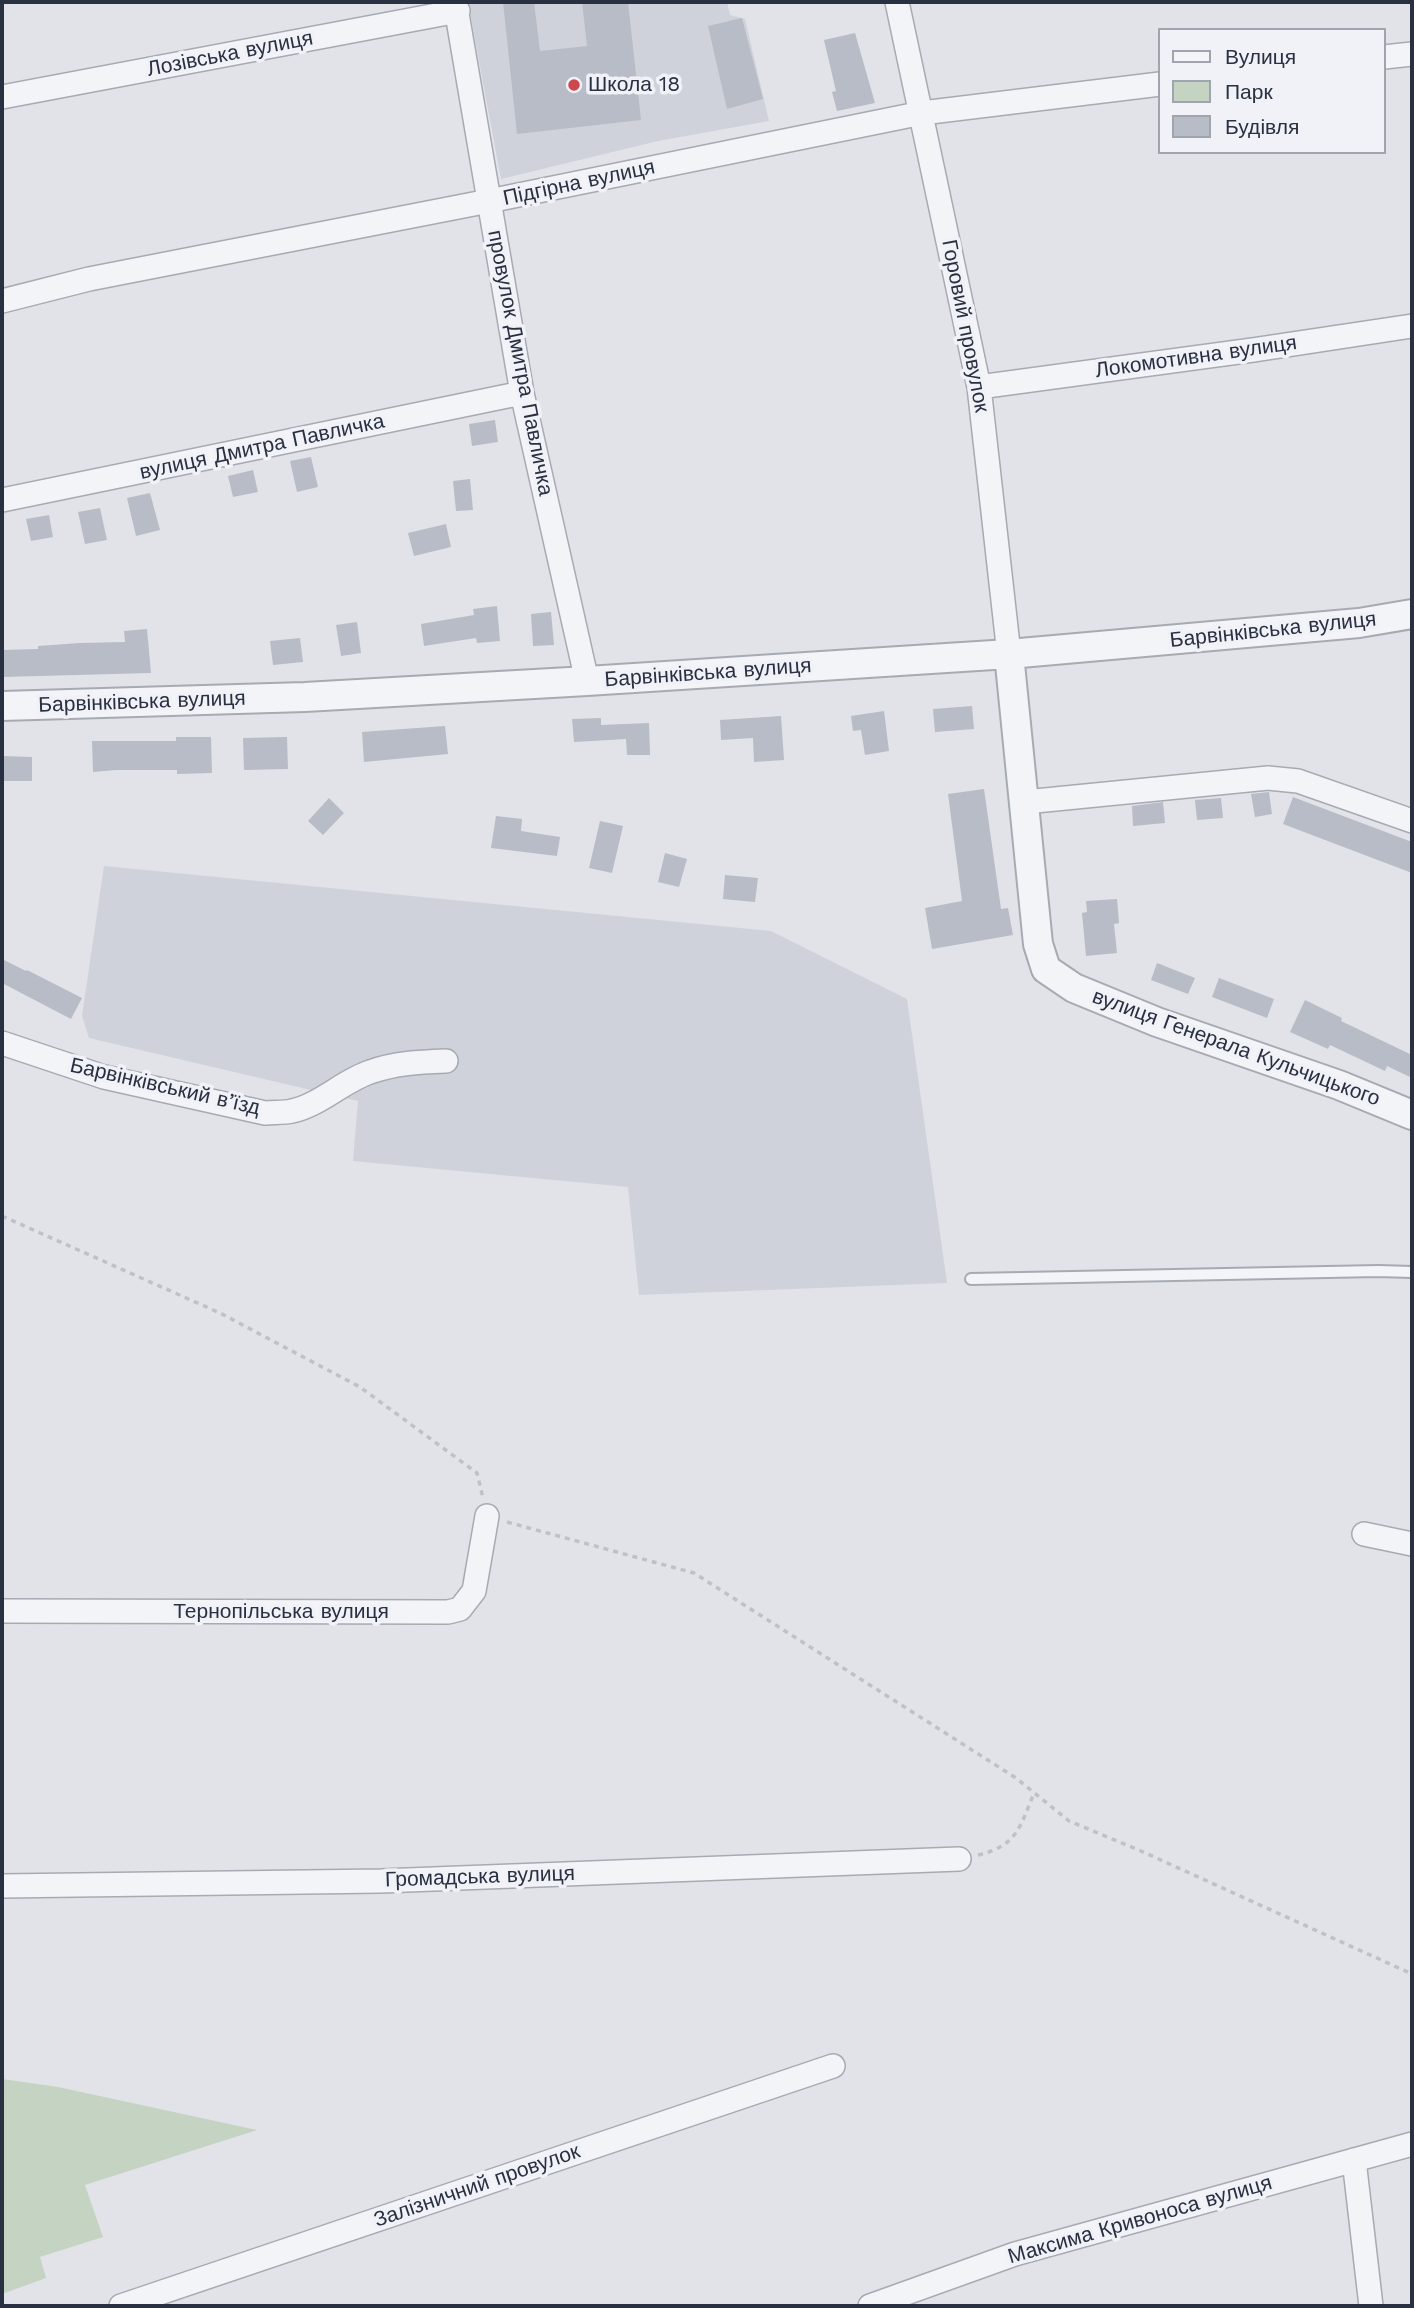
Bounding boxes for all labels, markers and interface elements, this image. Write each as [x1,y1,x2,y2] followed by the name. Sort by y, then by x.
[145,26,315,82] street label: Лозівська вулиця
[1158,28,1386,154] legend
[1225,44,1296,69] text: Вулиця
[588,72,680,98] place label: Школа 18
[566,77,582,93] marker: Школа 18
[1225,79,1273,104] text: Парк
[1225,114,1299,139] text: Будівля
[501,155,657,211] street label: Підгірна вулиця
[482,228,558,498] street label: провулок Дмитра Павличка
[936,237,994,415] street label: Горовий провулок
[1094,330,1298,384] street label: Локомотивна вулиця
[137,409,387,485] street label: вулиця Дмитра Павличка
[1169,607,1377,653] street label: Барвінківська вулиця
[604,653,812,693] street label: Барвінківська вулиця
[38,686,246,718] street label: Барвінківська вулиця
[1089,984,1383,1112] street label: вулиця Генерала Кульчицького
[67,1053,263,1121] street label: Барвінківський в’їзд
[173,1599,389,1625] street label: Тернопільська вулиця
[385,1861,575,1893] street label: Громадська вулиця
[371,2139,583,2233] street label: Залізничний провулок
[1005,2170,1275,2270] street label: Максима Кривоноса вулиця

